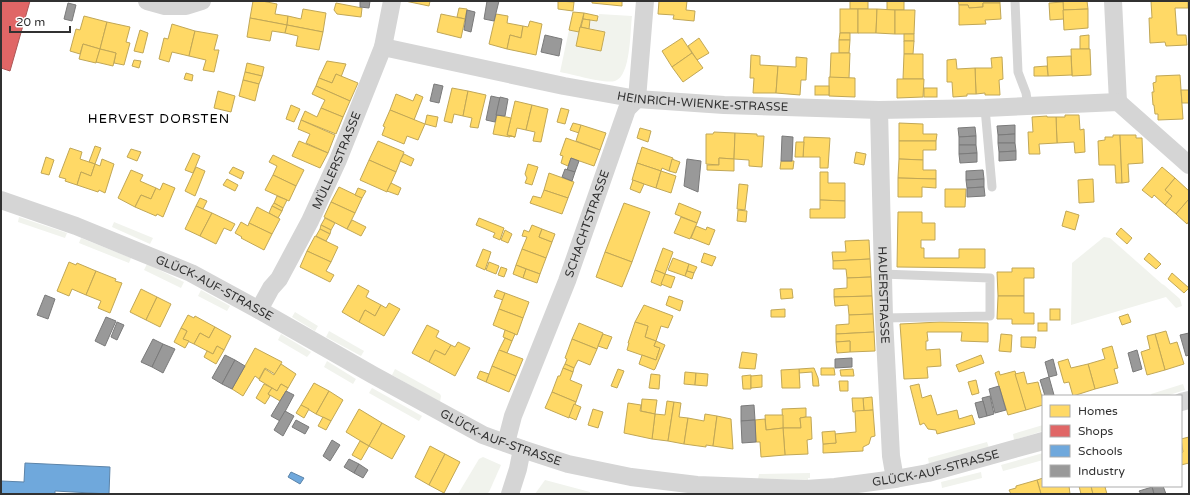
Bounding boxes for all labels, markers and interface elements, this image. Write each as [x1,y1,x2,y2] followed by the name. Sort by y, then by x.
[10,8,70,34] scale bar
[16,15,45,29] text: 20 m
[616,89,789,114] street label: HEINRICH-WIENKE-STRASSE
[309,109,364,212] street label: MÜLLERSTRASSE
[88,111,230,127] district label: HERVEST DORSTEN
[562,168,612,279] street label: SCHACHTSTRASSE
[875,246,892,344] street label: HAUERSTRASSE
[154,252,276,324] street label: GLÜCK-AUF-STRASSE
[1042,395,1182,487] legend
[1078,404,1118,418] text: Homes
[438,406,564,468] street label: GLÜCK-AUF-STRASSE
[1078,424,1113,438] text: Shops
[1078,444,1123,458] text: Schools
[871,446,1001,489] street label: GLÜCK-AUF-STRASSE
[1078,464,1125,478] text: Industry

